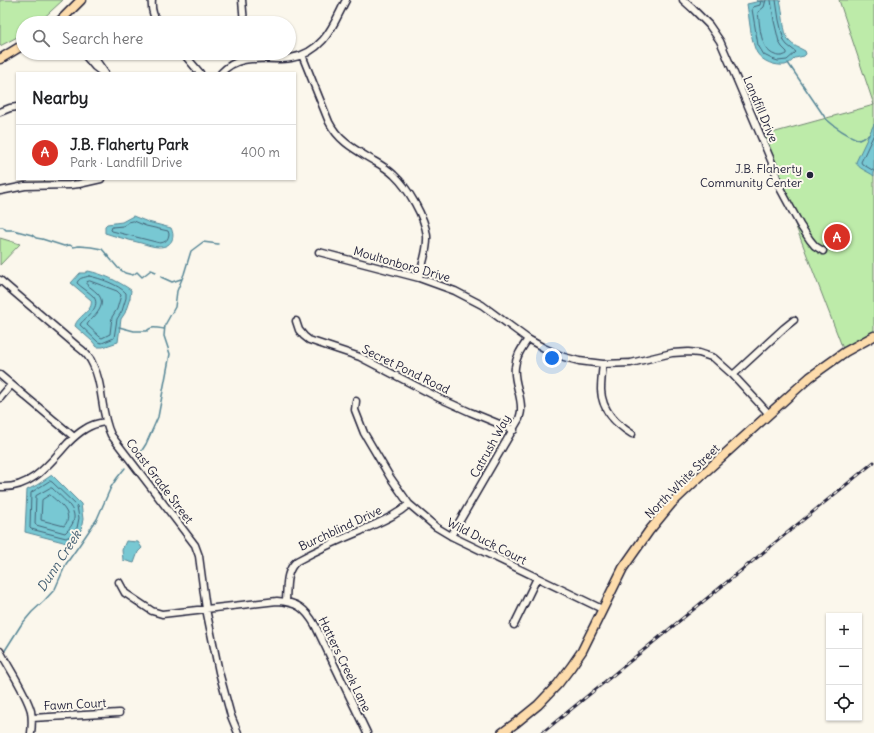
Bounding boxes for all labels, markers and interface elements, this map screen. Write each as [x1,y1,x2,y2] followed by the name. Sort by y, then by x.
[16,16,296,60] search box
[30,27,52,49] icon: search
[62,29,143,48] text: Search here
[740,74,782,144] street label: Landfill Drive
[32,87,88,109] text: Nearby
[70,135,189,154] text: J.B. Flaherty Park
[41,144,49,161] text: A
[241,144,280,161] text: 400 m
[70,154,182,171] text: Park · Landfill Drive
[700,161,802,190] place label: J.B. Flaherty Community Center
[805,170,815,180] marker: J.B. Flaherty Community Center
[824,222,850,252] pin: A
[352,243,452,285] street label: Moultonboro Drive
[360,341,452,397] street label: Secret Pond Road
[542,348,562,368] your location
[466,412,514,480] street label: Catrush Way
[123,436,197,526] street label: Coast Grade Street
[642,441,722,521] street label: North White Street
[296,502,384,554] street label: Burchblind Drive
[445,515,529,567] street label: Wild Duck Court
[33,526,86,595] water label: Dunn Creek
[826,613,862,721] map controls
[826,613,862,649] button: +
[315,614,375,714] street label: Hatters Creek Lane
[826,649,862,685] button: −
[826,685,862,721] button: locate
[43,695,107,713] street label: Fawn Court

